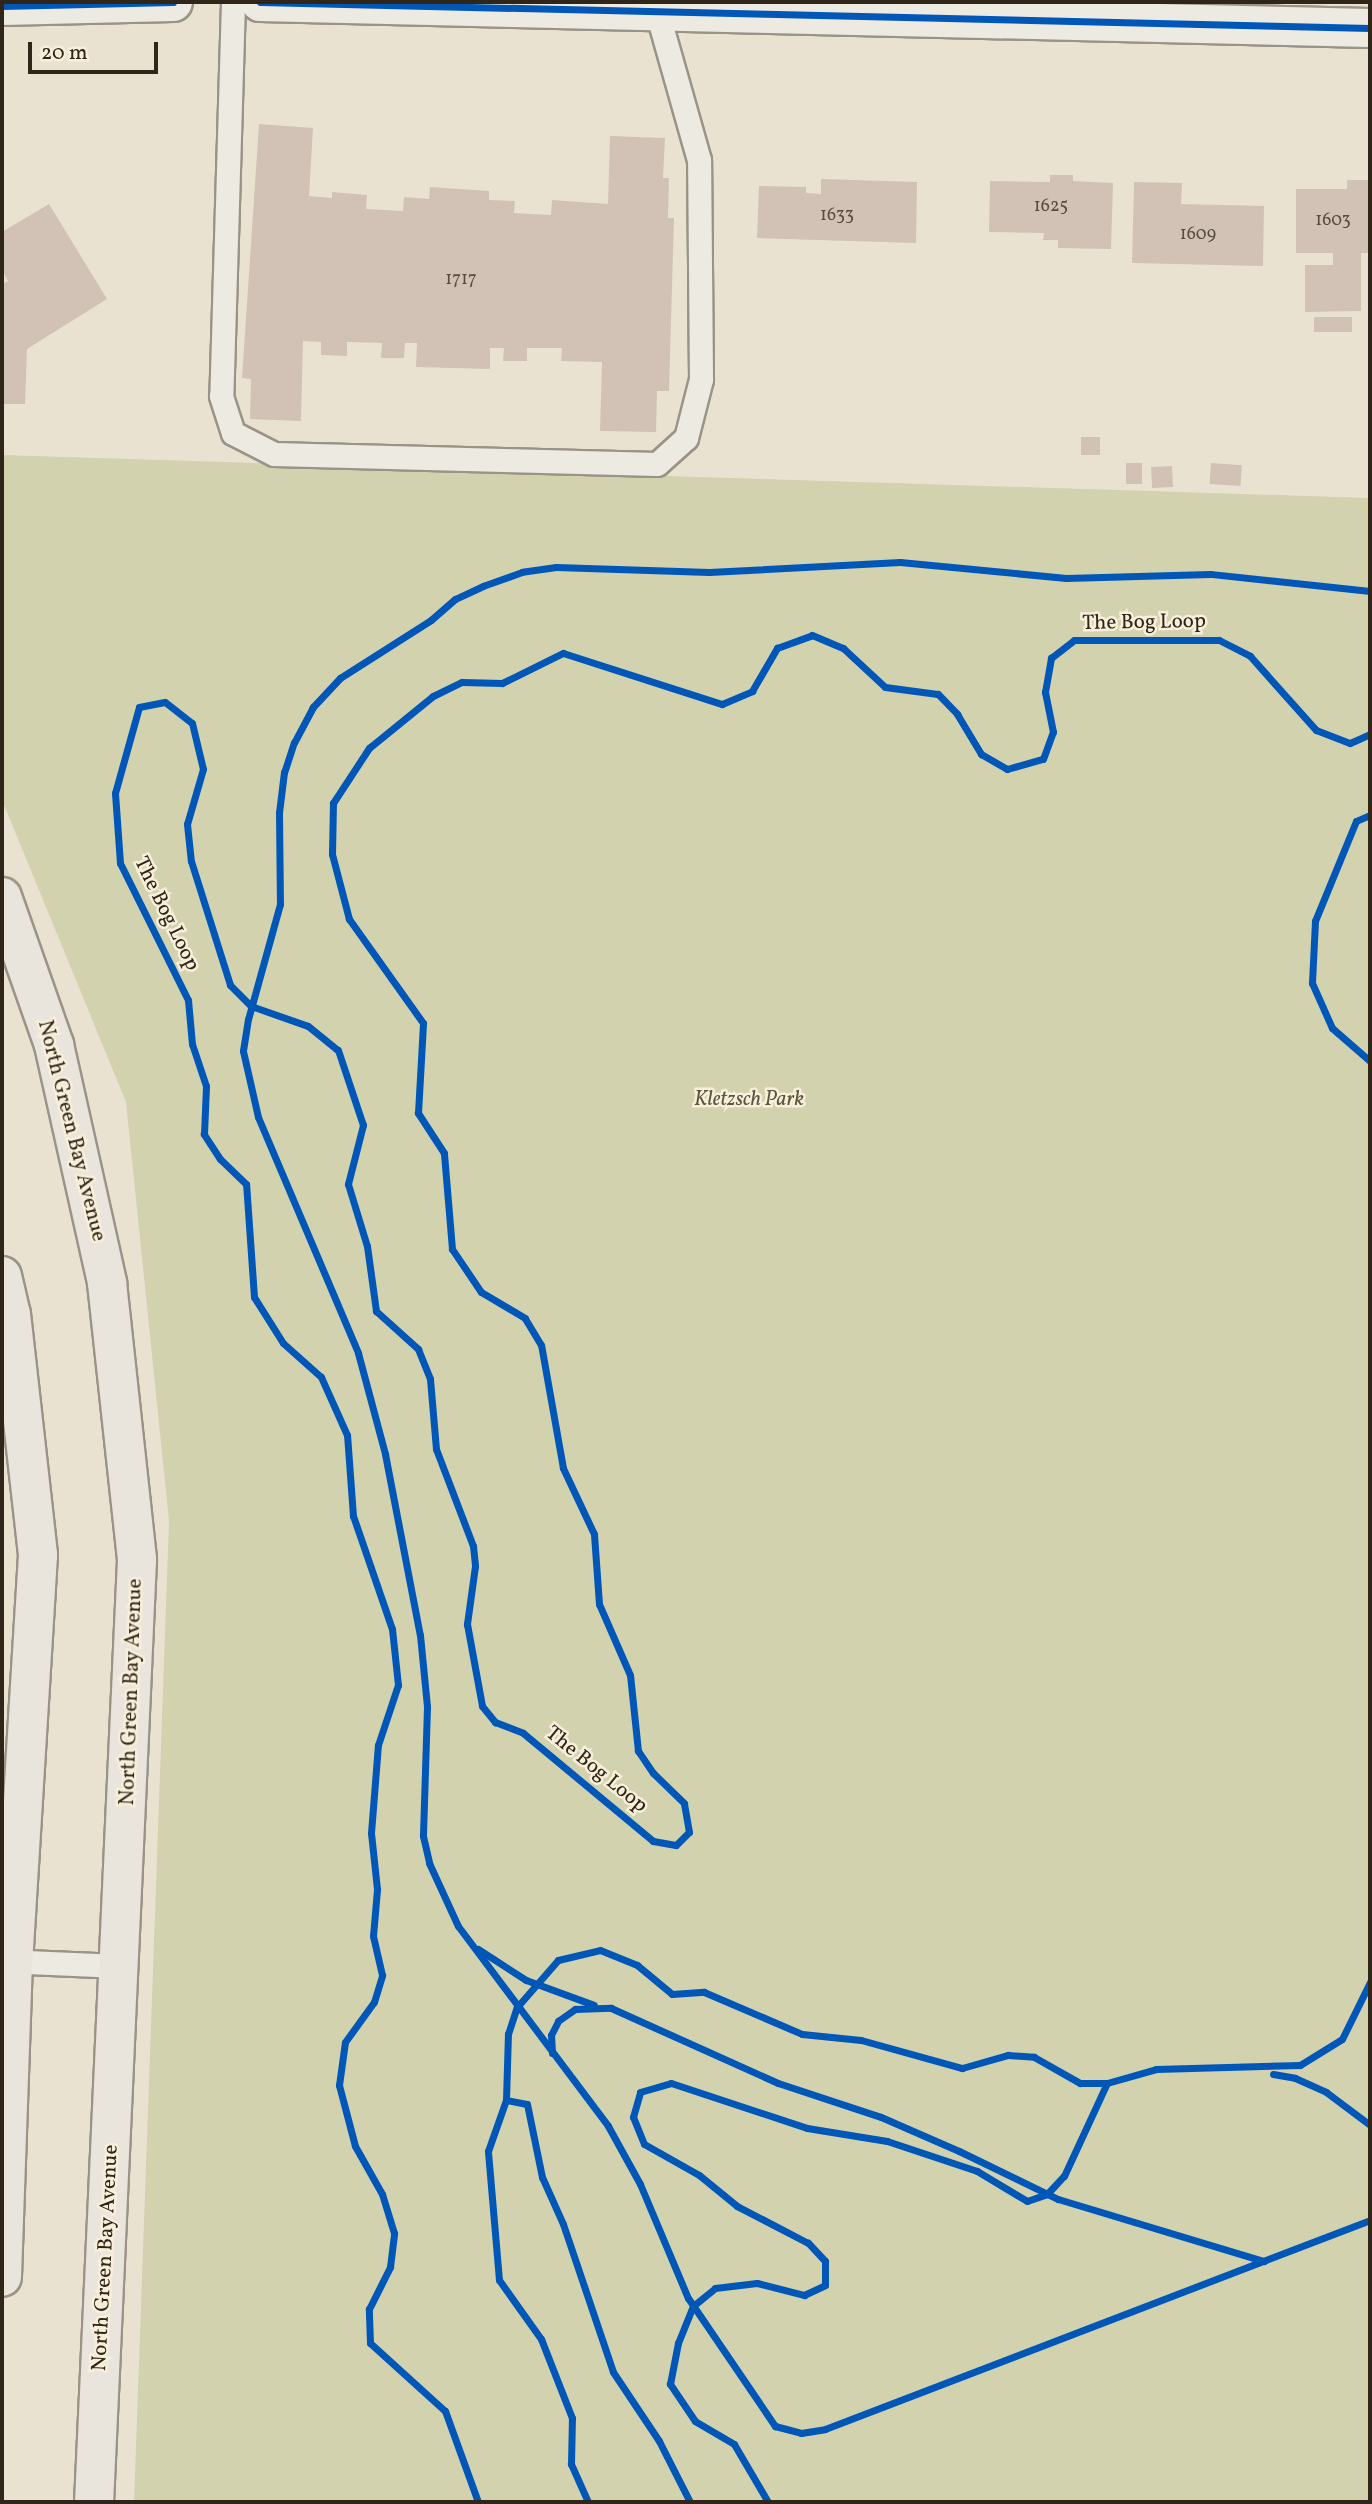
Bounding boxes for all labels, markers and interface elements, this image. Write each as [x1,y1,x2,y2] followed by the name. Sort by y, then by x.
[32,28,161,72] scale bar
[41,39,87,68] text: 20 m
[1034,196,1068,218] house number: 1625
[820,205,854,227] house number: 1633
[1315,210,1351,232] house number: 1603
[1180,224,1216,246] house number: 1609
[445,269,477,291] house number: 1717
[1082,609,1206,637] street label: The Bog Loop
[128,853,204,975] street label: The Bog Loop
[31,1018,111,1244] street label: North Green Bay Avenue
[694,1087,804,1113] park label: Kletzsch Park
[115,1578,149,1806] street label: North Green Bay Avenue
[540,1721,652,1819] street label: The Bog Loop
[87,2144,125,2372] street label: North Green Bay Avenue

